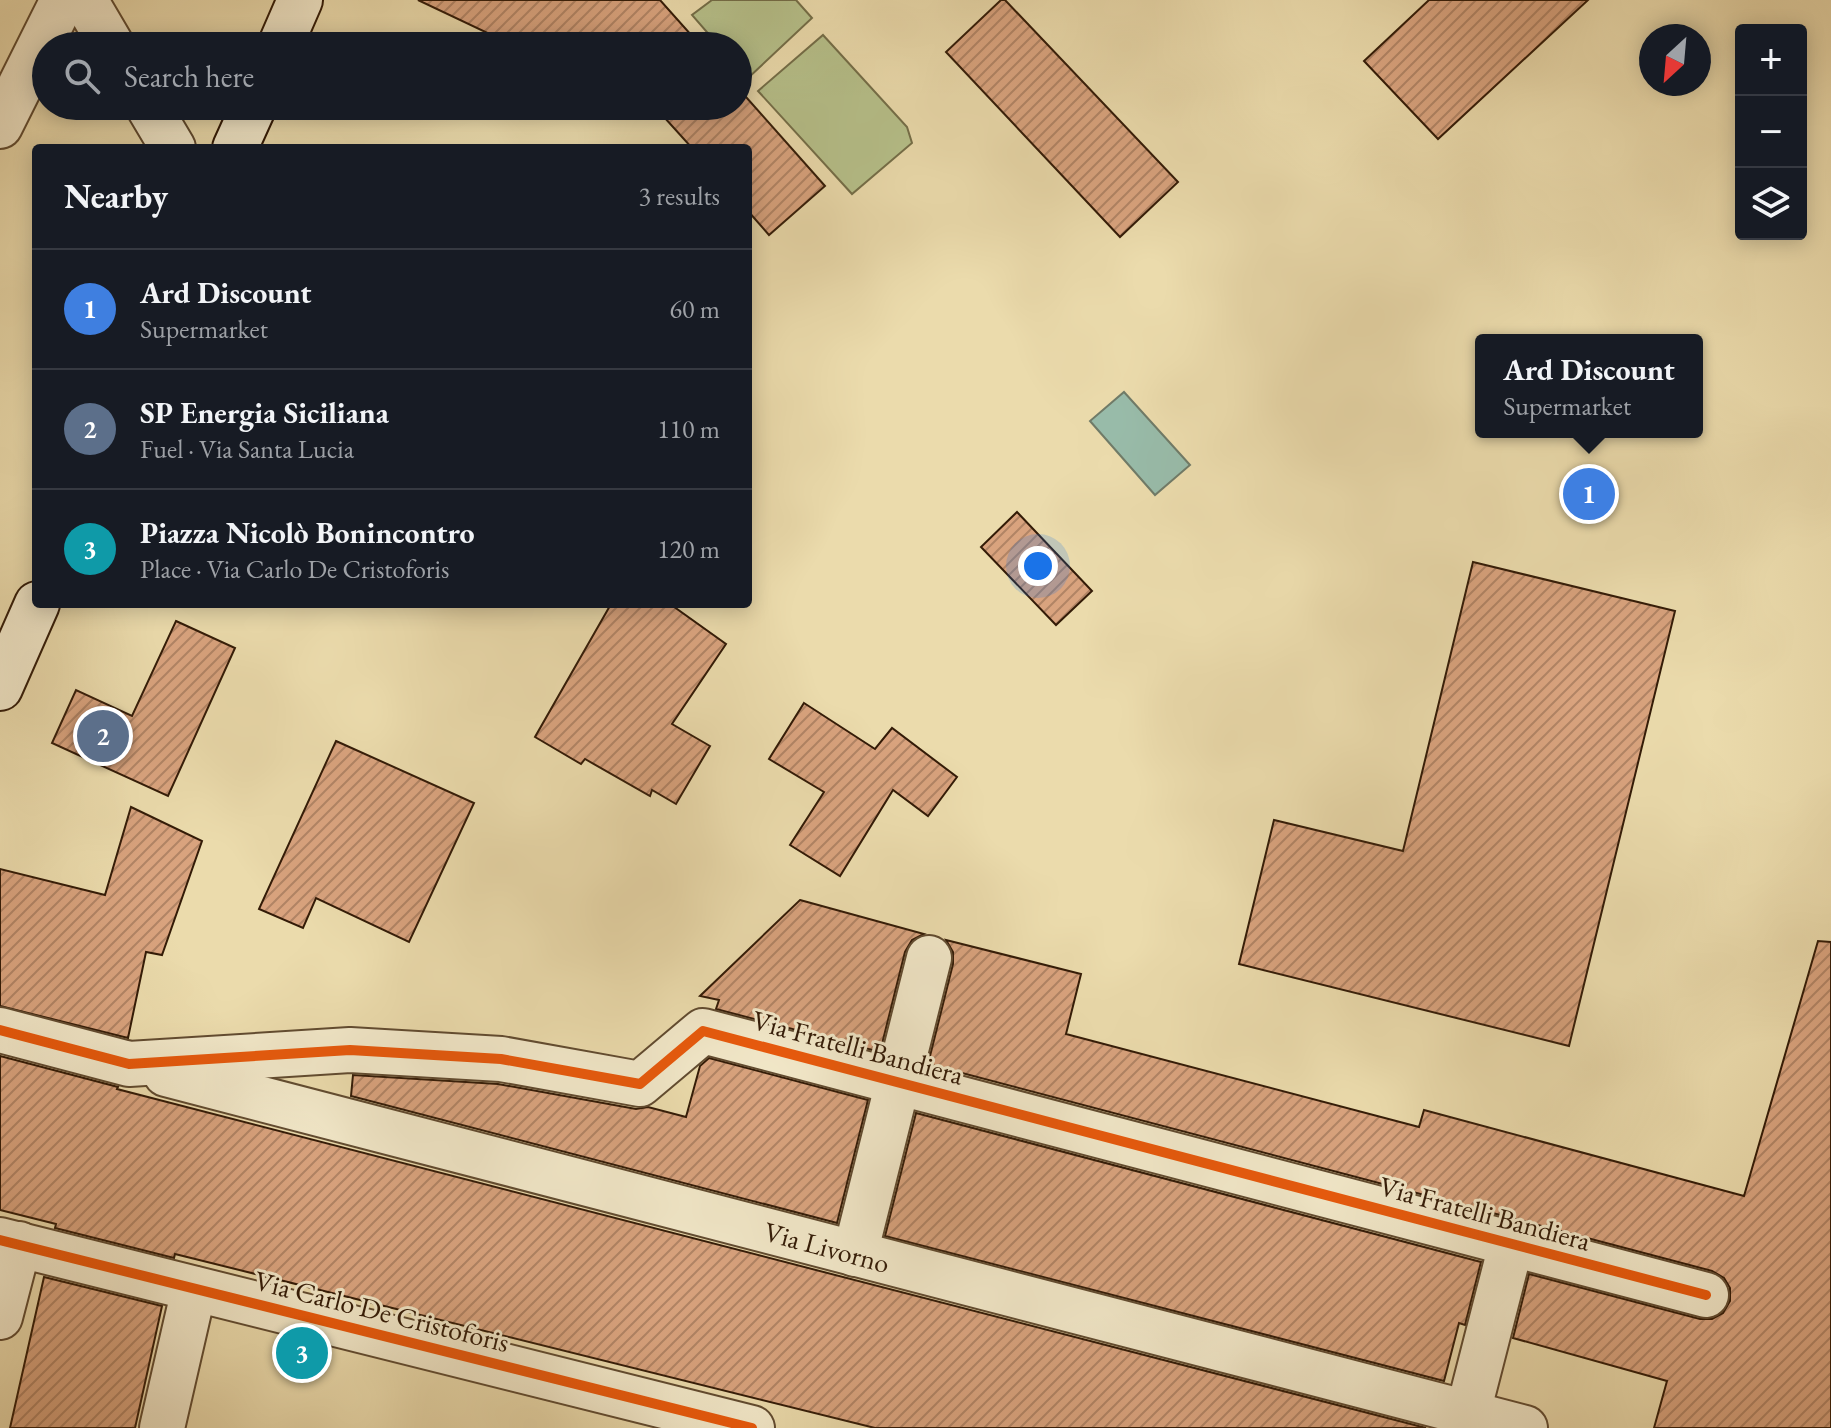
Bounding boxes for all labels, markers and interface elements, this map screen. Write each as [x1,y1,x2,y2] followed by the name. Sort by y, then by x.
[1639,24,1711,96] north arrow
[1735,24,1807,240] map controls
[1735,24,1807,96] button: +
[32,32,752,120] search box
[60,54,104,98] icon: search
[124,57,254,96] text: Search here
[1735,96,1807,168] button: −
[1735,168,1807,240] button: layers
[64,174,168,218] text: Nearby
[639,179,720,213] text: 3 results
[140,273,312,312] text: Ard Discount
[83,292,97,326] text: 1
[670,292,720,326] text: 60 m
[140,312,268,346] text: Supermarket
[1475,334,1703,438] popup
[1503,350,1675,389] text: Ard Discount
[1503,389,1631,423] text: Supermarket
[140,393,389,432] text: SP Energia Siciliana
[83,412,97,446] text: 2
[657,412,720,446] text: 110 m
[140,432,354,466] text: Fuel · Via Santa Lucia
[1563,464,1615,524] pin: 1
[140,513,475,552] text: Piazza Nicolò Bonincontro
[83,532,97,566] text: 3
[657,532,720,566] text: 120 m
[1018,546,1058,586] your location
[140,552,449,586] text: Place · Via Carlo De Cristoforis
[77,706,129,766] pin: 2
[748,1002,968,1093] street label: Via Fratelli Bandiera
[1375,1168,1595,1259] street label: Via Fratelli Bandiera
[760,1213,894,1281] street label: Via Livorno
[251,1262,513,1360] street label: Via Carlo De Cristoforis
[276,1323,328,1383] pin: 3

